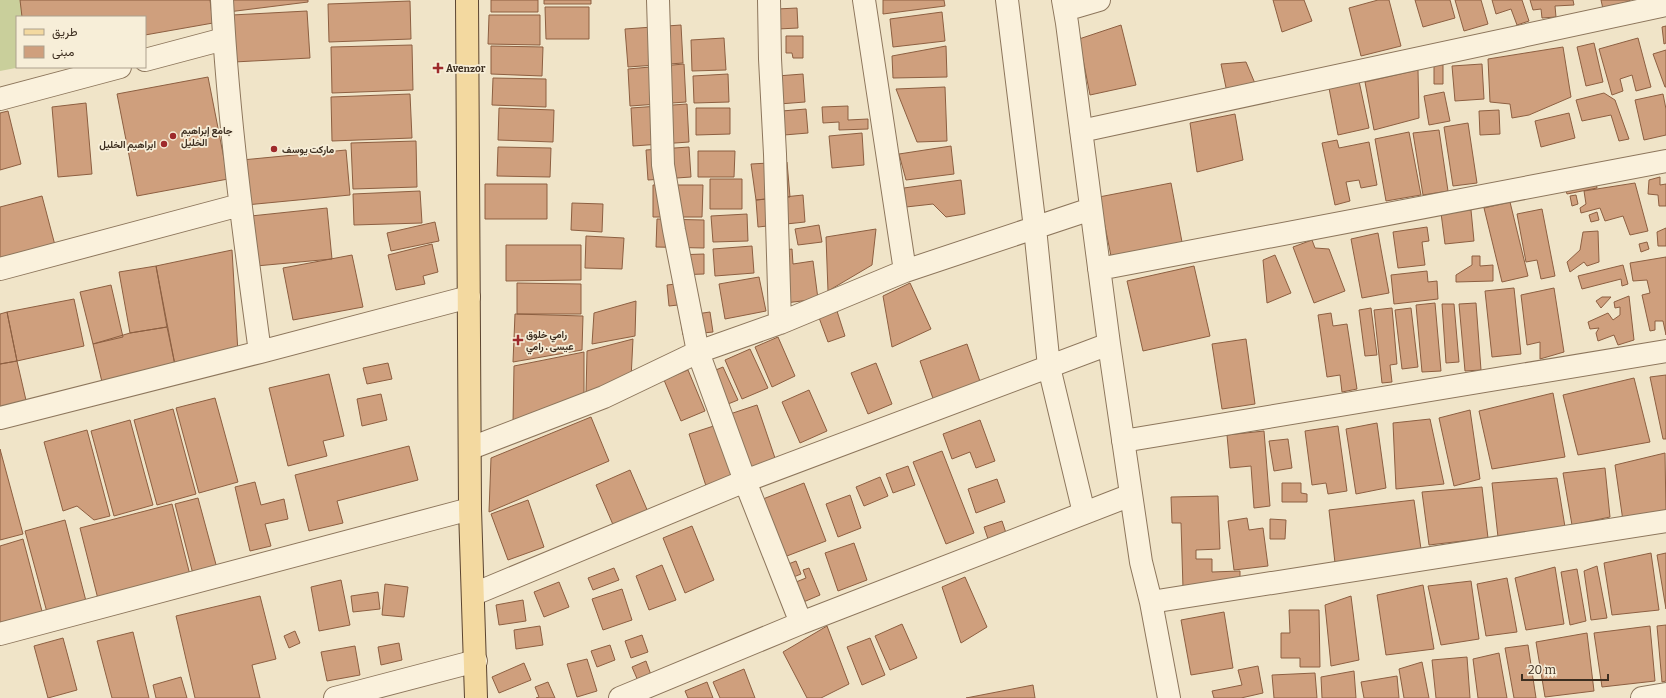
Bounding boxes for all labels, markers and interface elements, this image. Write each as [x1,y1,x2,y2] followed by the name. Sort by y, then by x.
[16,16,146,68] legend
[52,25,78,40] text: طريق
[52,45,74,60] text: مبنى
[433,63,443,73] marker: Avenzor
[446,63,486,75] place label: Avenzor
[181,125,233,149] place label: جامع إبراهيم الخليل
[168,131,178,141] marker: جامع إبراهيم الخليل
[99,139,156,151] place label: ابراهيم الخليل
[159,139,169,149] marker: ابراهيم الخليل
[269,144,279,154] marker: ماركت يوسف
[282,144,335,156] place label: ماركت يوسف
[526,329,574,355] place label: رامي خلوق عيسى . رامي
[513,335,523,345] marker: رامي خلوق عيسى . رامي
[1522,656,1608,682] scale bar
[1528,663,1557,677] text: 20 m

